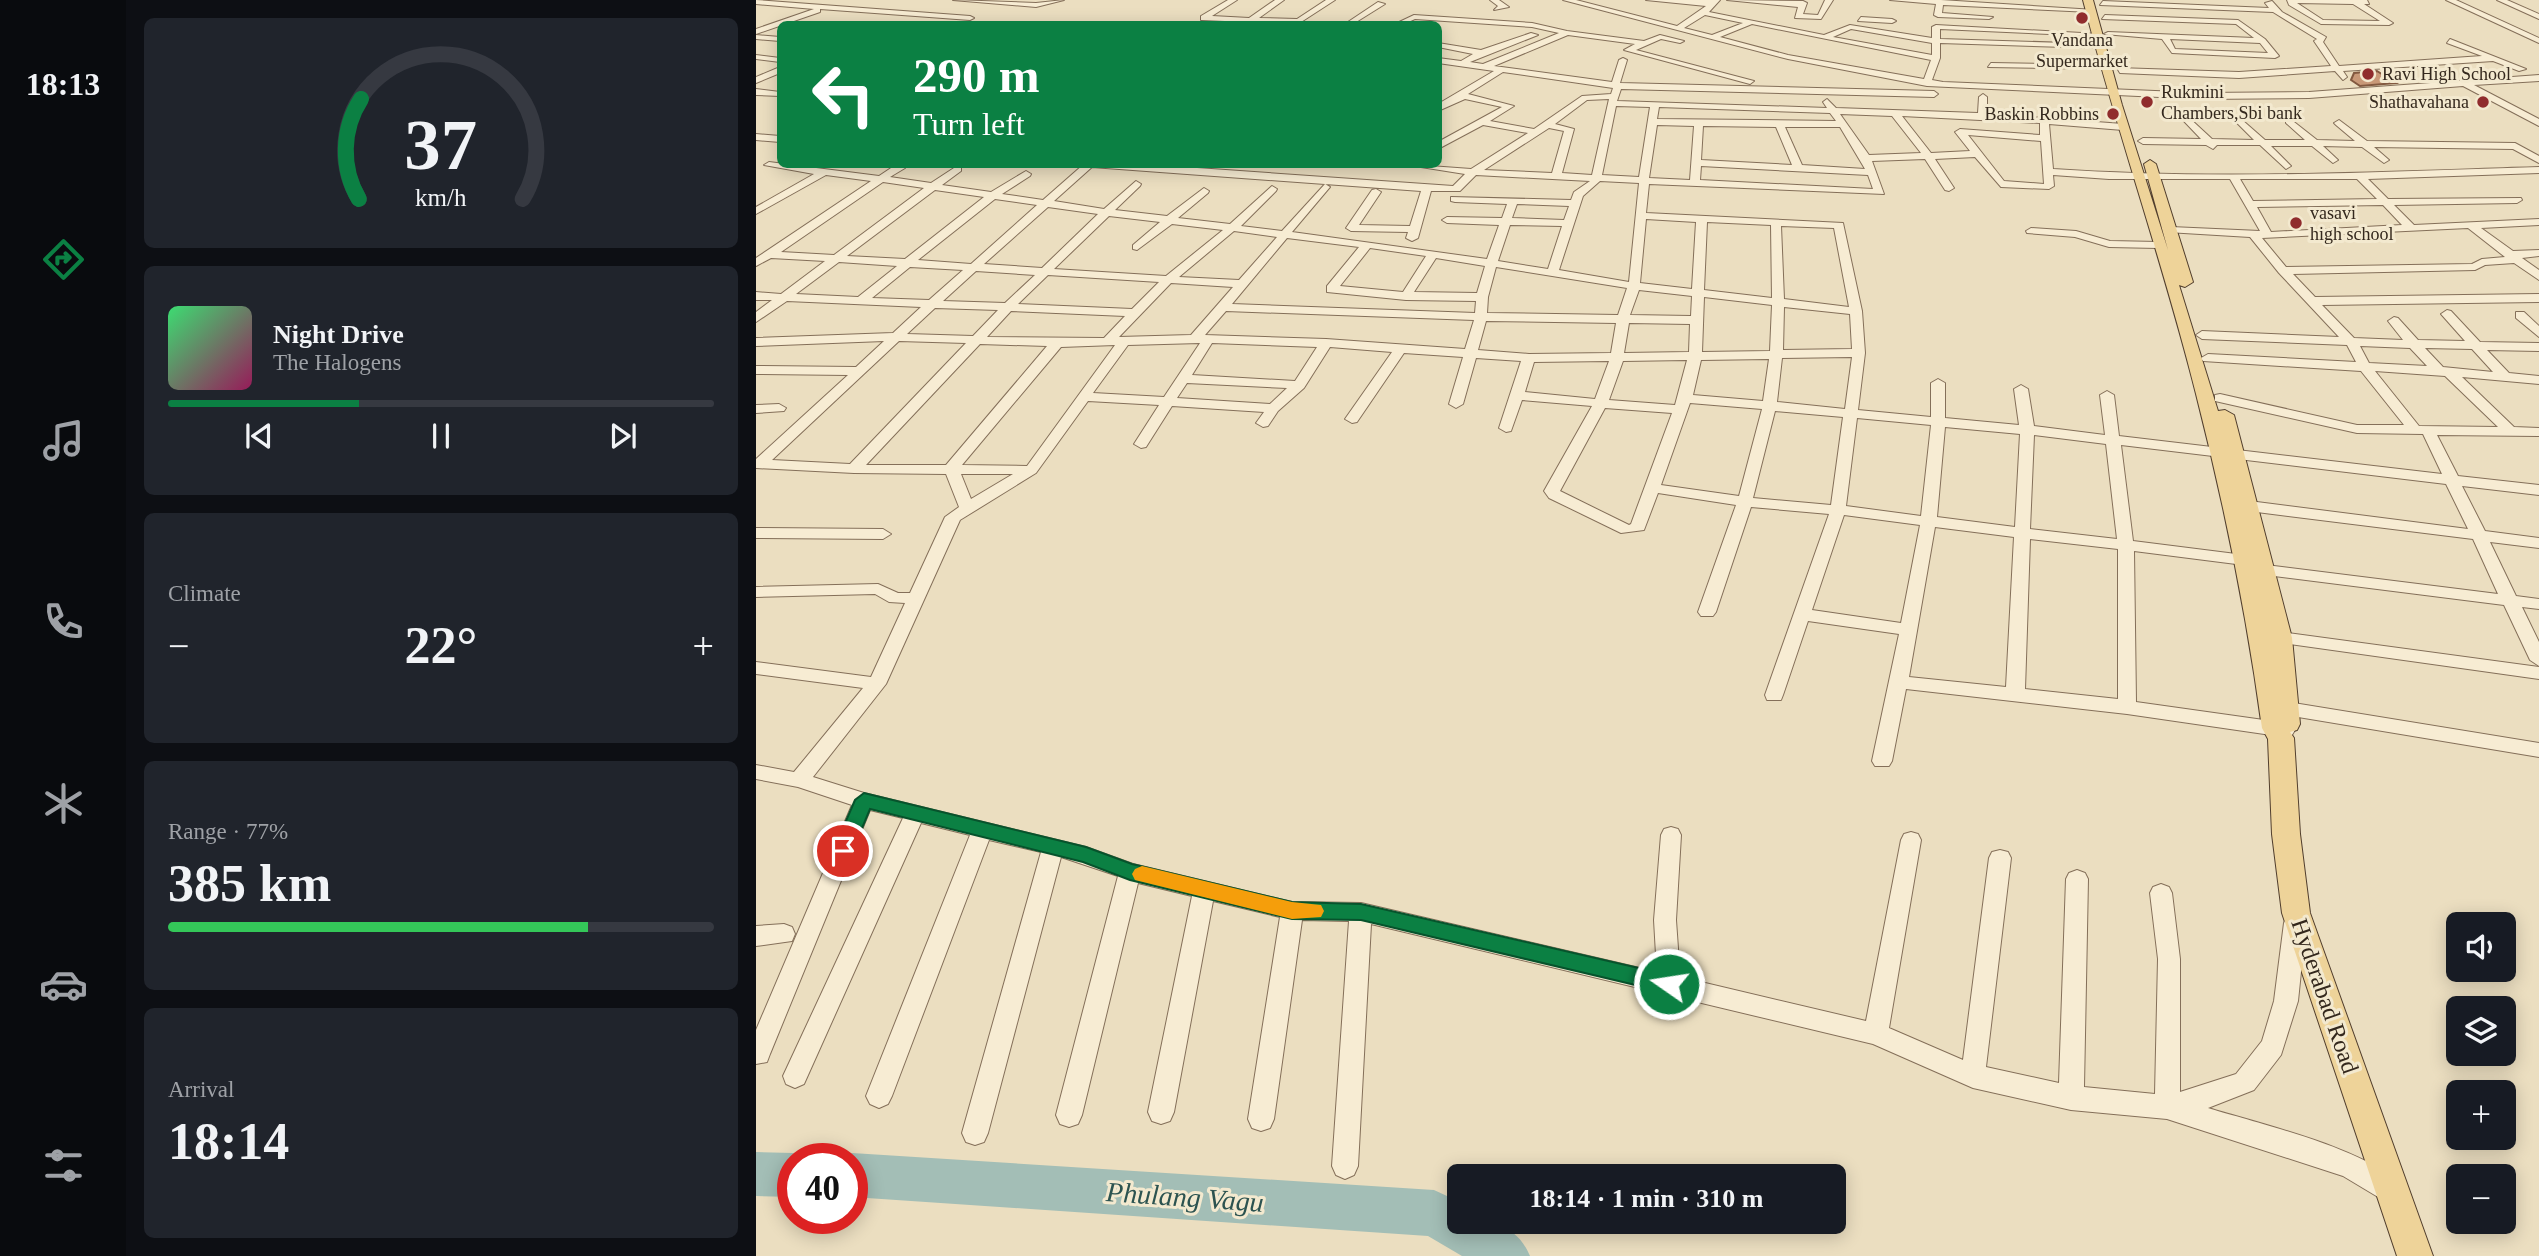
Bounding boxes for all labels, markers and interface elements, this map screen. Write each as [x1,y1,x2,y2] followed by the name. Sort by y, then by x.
[2074,10,2090,26] marker: Vandana Supermarket
[2036,30,2128,71] place label: Vandana Supermarket
[913,48,1040,103] text: 290 m
[798,49,889,140] icon: left
[2382,64,2511,84] place label: Ravi High School
[26,66,100,102] text: 18:13
[2360,66,2376,82] marker: Ravi High School
[2161,82,2302,123] place label: Rukmini Chambers,Sbi bank
[2369,92,2469,112] place label: Shathavahana
[2139,94,2155,110] marker: Rukmini Chambers,Sbi bank
[2475,94,2491,110] marker: Shathavahana
[405,104,477,185] text: 37
[1984,104,2099,124] place label: Baskin Robbins
[913,106,1025,142] text: Turn left
[2105,106,2121,122] marker: Baskin Robbins
[415,184,467,211] text: km/h
[2310,203,2394,244] place label: vasavi high school
[2288,215,2304,231] marker: vasavi high school
[39,235,88,284] icon: directions
[273,320,404,349] text: Night Drive
[273,350,401,375] text: The Halogens
[39,416,88,465] icon: music
[240,417,278,455] icon: previous
[422,417,460,455] icon: pause
[604,417,642,455] icon: next
[168,581,241,606] text: Climate
[39,597,88,646] icon: phone
[405,617,477,674] text: 22°
[168,625,189,667] text: −
[693,625,714,667] text: +
[39,779,88,828] icon: climate
[168,819,288,844] text: Range · 77%
[813,821,873,881] pin
[824,832,862,870] icon: arrive
[168,855,331,912] text: 385 km
[2446,912,2516,1234] map controls
[2446,912,2516,982] button: sound
[2286,915,2364,1077] street label: Hyderabad Road
[1632,947,1706,1021] position arrow
[39,960,88,1009] icon: car
[2446,996,2516,1066] button: layers
[168,1077,234,1102] text: Arrival
[2446,1080,2516,1150] button: +
[168,1113,289,1170] text: 18:14
[39,1141,88,1190] icon: filters
[777,1143,868,1234] speed limit sign: 40
[2446,1164,2516,1234] button: −
[1104,1176,1265,1218] water label: Phulang Vagu
[1530,1184,1764,1213] text: 18:14 · 1 min · 310 m

